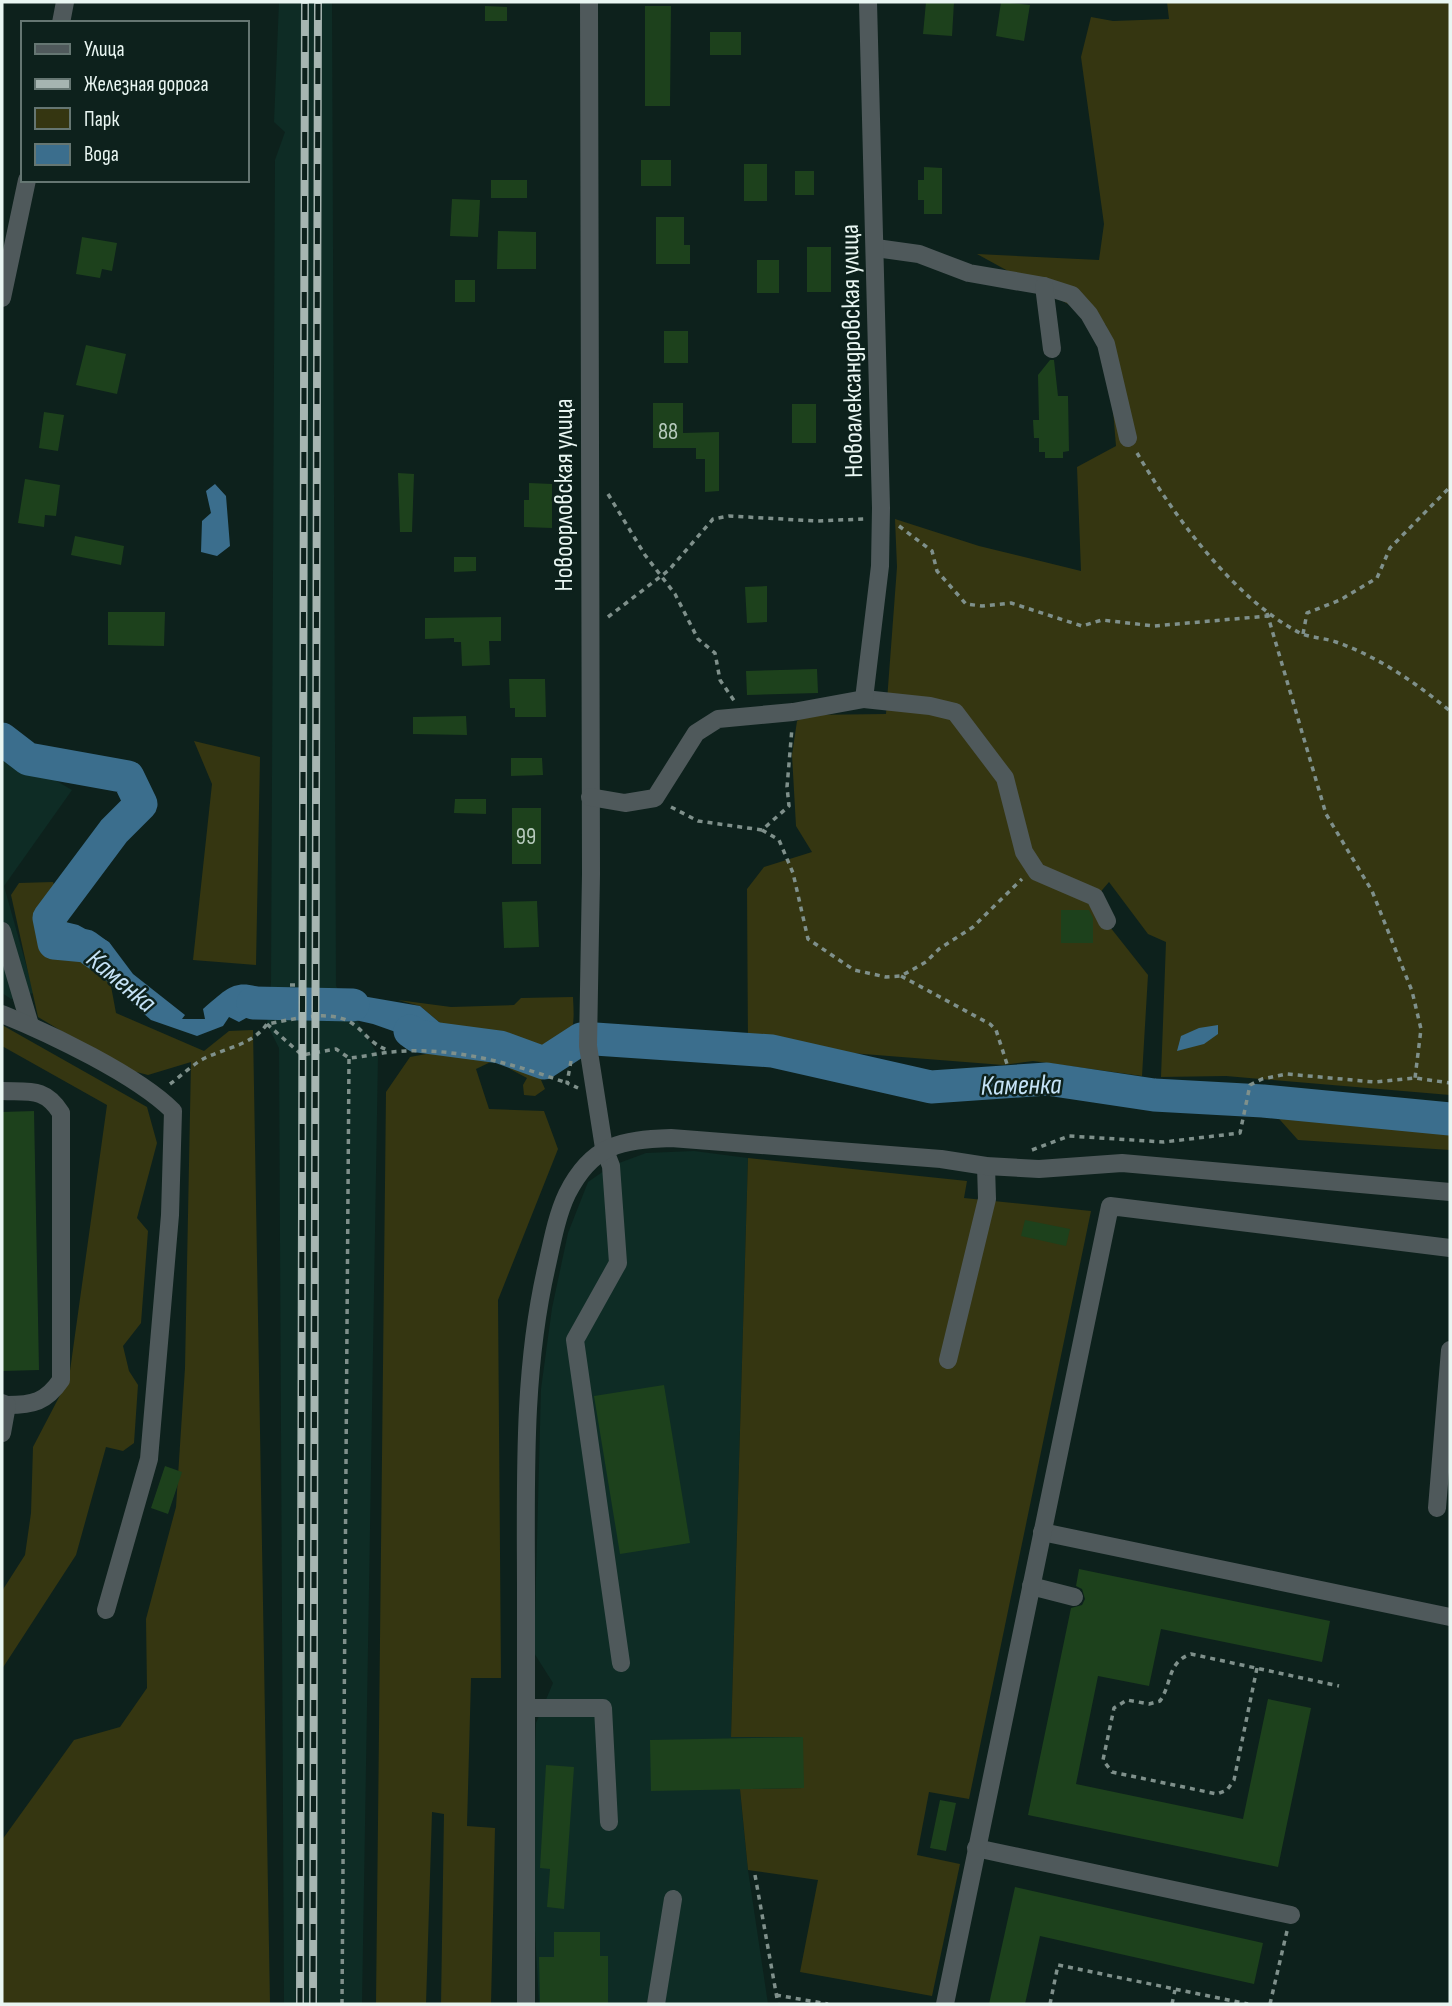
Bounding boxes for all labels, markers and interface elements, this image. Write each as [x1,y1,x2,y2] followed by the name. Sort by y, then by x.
[21,21,248,182] legend
[84,37,125,62] text: Улица
[84,72,209,97] text: Железная дорога
[84,107,119,132] text: Парк
[84,142,119,167] text: Вода
[835,224,870,478] street label: Новоалександровская улица
[549,398,580,592] street label: Новоорловская улица
[658,418,678,446] house number: 88
[516,823,536,851] house number: 99
[80,943,163,1020] water label: Каменка
[980,1068,1062,1103] water label: Каменка

